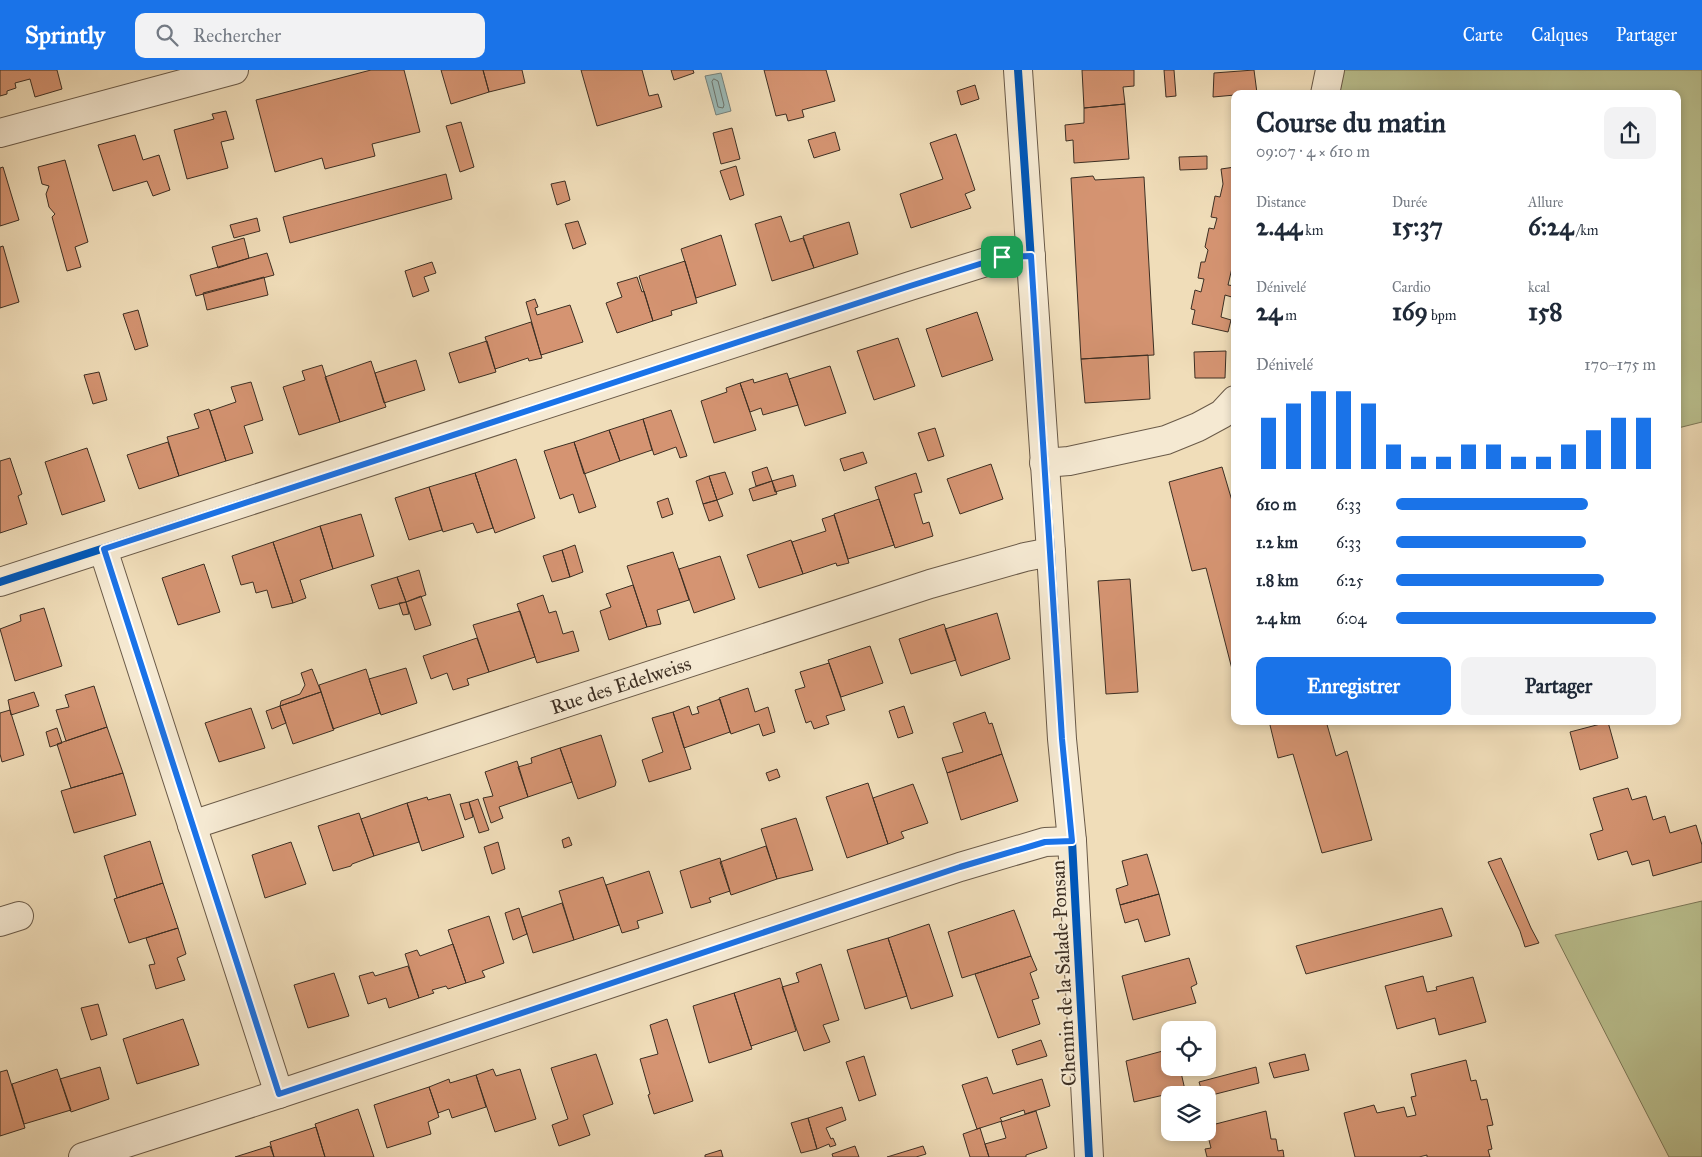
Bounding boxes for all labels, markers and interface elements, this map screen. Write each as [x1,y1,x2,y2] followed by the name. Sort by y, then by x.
[135,13,485,58] search box
[25,20,105,50] text: Sprintly
[153,21,181,49] icon: search
[193,24,281,47] text: Rechercher
[1463,24,1503,46] text: Carte
[1531,24,1588,46] text: Calques
[1616,24,1677,46] text: Partager
[1256,105,1446,140] text: Course du matin
[1604,107,1656,159] button: share
[1256,142,1370,161] text: 09:07 · 4 × 610 m
[1256,194,1306,211] text: Distance
[1392,194,1427,211] text: Durée
[1528,194,1563,211] text: Allure
[1256,211,1302,242] text: 2.44
[1392,211,1443,242] text: 15:37
[1528,211,1573,242] text: 6:24
[1302,222,1323,239] text: km
[1573,222,1598,239] text: /km
[981,236,1023,278] pin
[988,243,1016,271] icon: arrive
[1256,279,1306,296] text: Dénivelé
[1392,279,1431,296] text: Cardio
[1528,279,1550,296] text: kcal
[1256,296,1282,327] text: 24
[1392,296,1428,327] text: 169
[1528,296,1563,327] text: 158
[1282,307,1297,324] text: m
[1428,307,1457,324] text: bpm
[1256,355,1313,374] text: Dénivelé
[1584,355,1656,374] text: 170–175 m
[1256,495,1297,514] text: 610 m
[1336,495,1361,514] text: 6:33
[1256,533,1298,552] text: 1.2 km
[1336,533,1361,552] text: 6:33
[1256,571,1298,590] text: 1.8 km
[1336,571,1363,590] text: 6:25
[1256,609,1301,628] text: 2.4 km
[1336,609,1366,628] text: 6:04
[547,651,694,719] street label: Rue des Edelweiss
[1256,657,1451,715] button: Enregistrer
[1461,657,1656,715] button: Partager
[1045,859,1081,1087] street label: Chemin de la Salade Ponsan
[1161,1021,1216,1141] map controls
[1161,1021,1216,1076] button: locate
[1161,1086,1216,1141] button: layers

